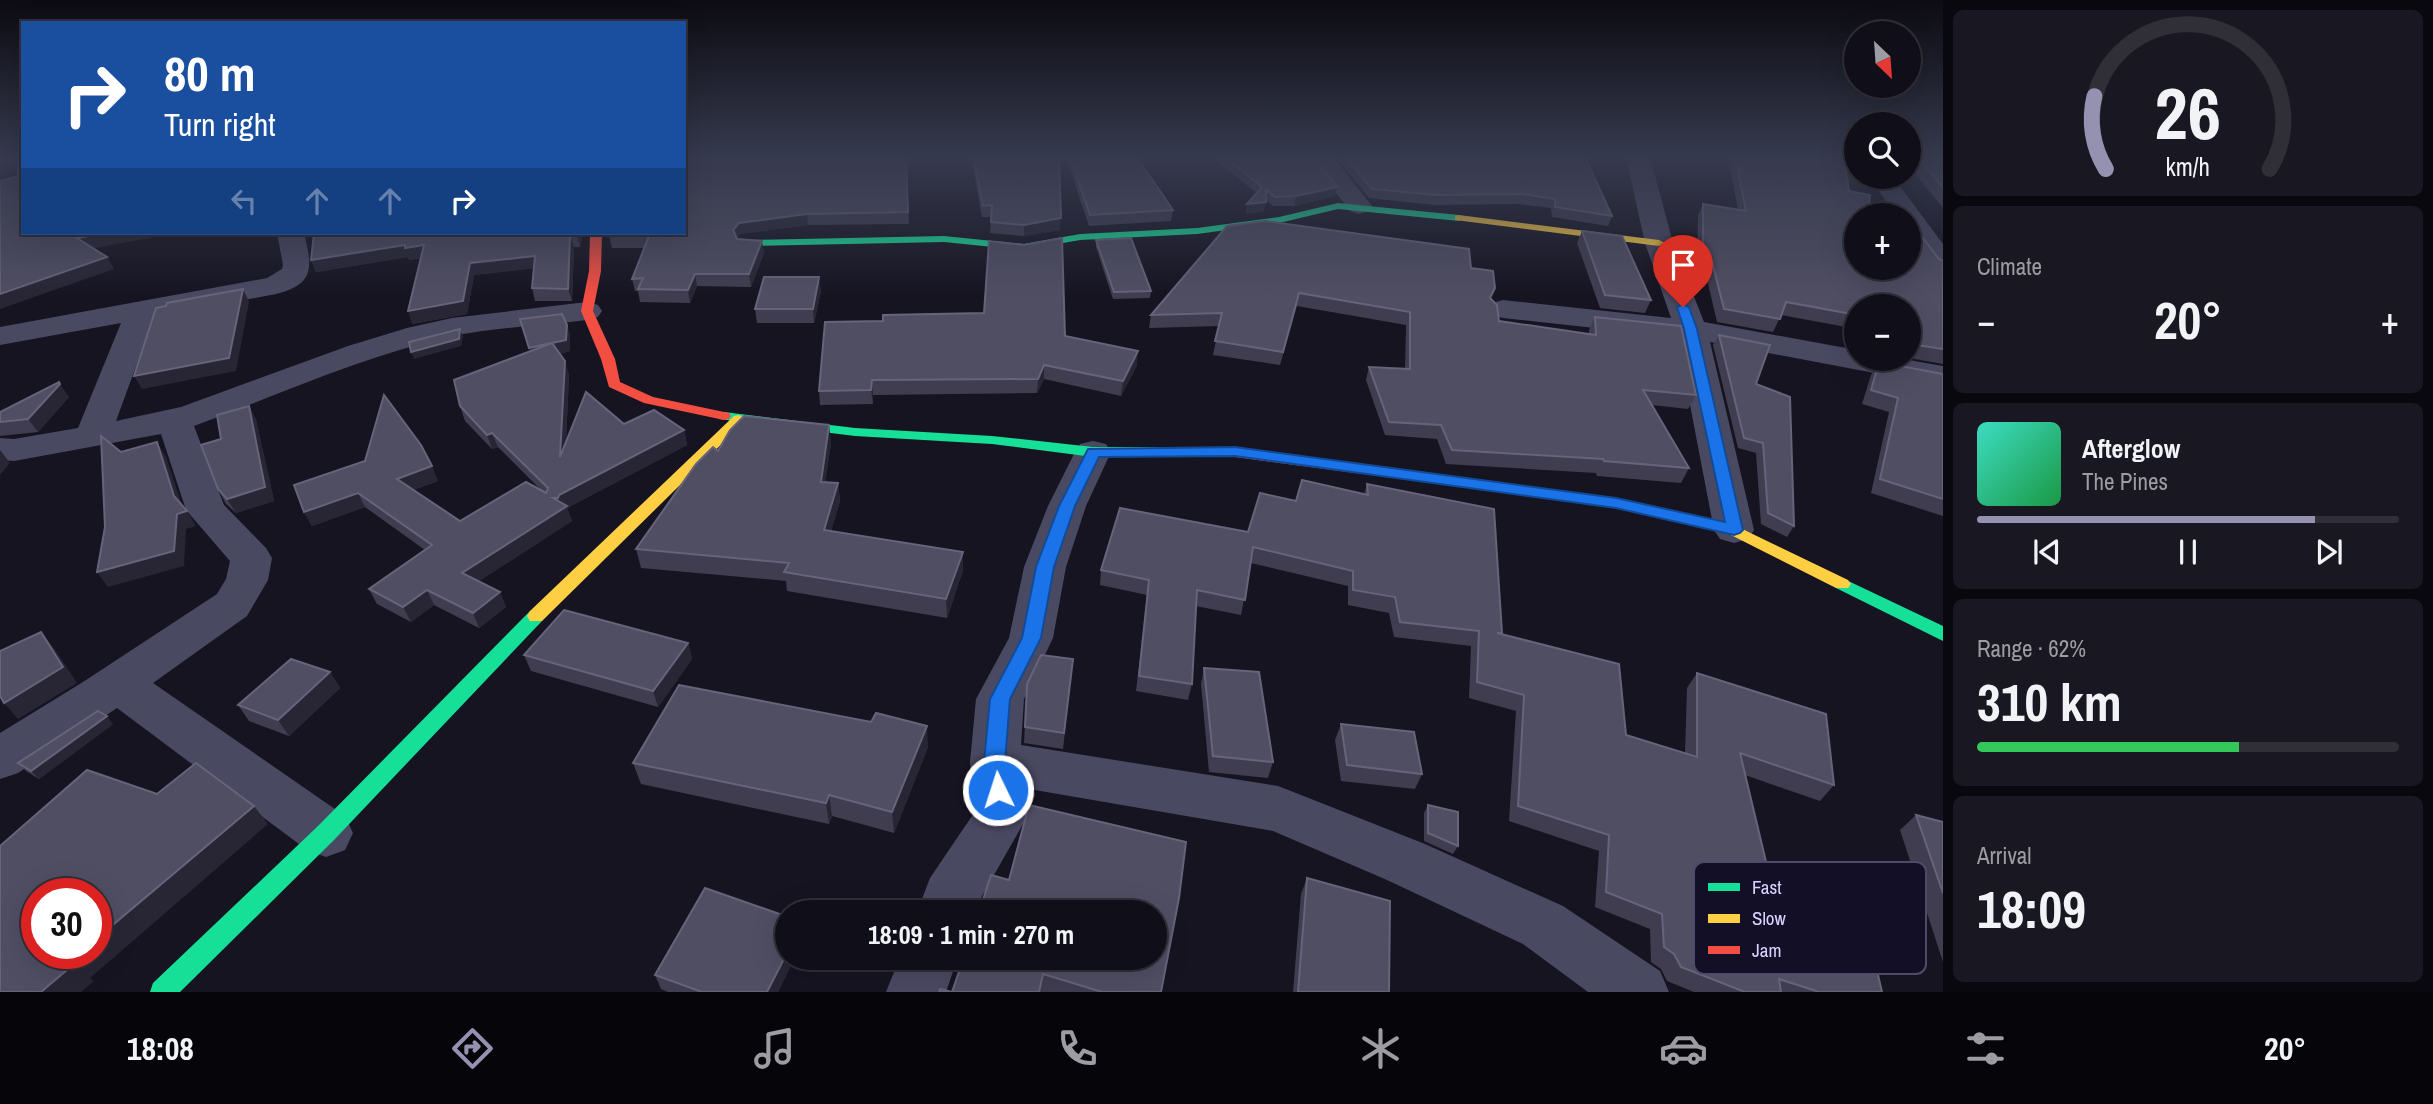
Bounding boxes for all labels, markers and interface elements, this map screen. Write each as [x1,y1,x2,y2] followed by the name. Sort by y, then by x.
[1844,21,1922,98] north arrow
[1844,21,1921,371] map controls
[164,40,256,106] text: 80 m
[49,49,140,140] icon: right
[2155,65,2221,163] text: 26
[164,103,276,146] text: Turn right
[1844,112,1921,189] button: search
[2166,150,2210,184] text: km/h
[225,182,263,220] icon: left
[298,182,336,220] icon: ahead
[371,182,409,220] icon: ahead
[444,182,482,220] icon: right
[1844,203,1921,280] button: +
[1653,235,1713,307] pin
[1664,246,1702,284] icon: arrive
[1977,251,2042,282] text: Climate
[2154,285,2222,355] text: 20°
[1844,294,1921,371] button: −
[1977,295,1995,346] text: −
[2381,295,2399,346] text: +
[2082,431,2180,466] text: Afterglow
[2082,466,2168,497] text: The Pines
[2028,533,2066,571] icon: previous
[2169,533,2207,571] icon: pause
[2310,533,2348,571] icon: next
[1977,633,2086,664] text: Range · 62%
[1977,667,2122,737] text: 310 km
[961,753,1035,827] position arrow
[1977,840,2032,871] text: Arrival
[1694,862,1926,974] legend
[1752,874,1782,900] text: Fast
[1977,874,2086,944] text: 18:09
[21,878,112,969] speed limit sign: 30
[1752,905,1787,931] text: Slow
[868,917,1074,952] text: 18:09 · 1 min · 270 m
[1752,937,1781,963] text: Jam
[448,1024,497,1073] icon: directions
[750,1024,799,1073] icon: music
[1053,1024,1102,1073] icon: phone
[1356,1024,1405,1073] icon: climate
[1659,1024,1708,1073] icon: car
[1961,1024,2010,1073] icon: filters
[127,1027,194,1070] text: 18:08
[2264,1027,2306,1070] text: 20°

